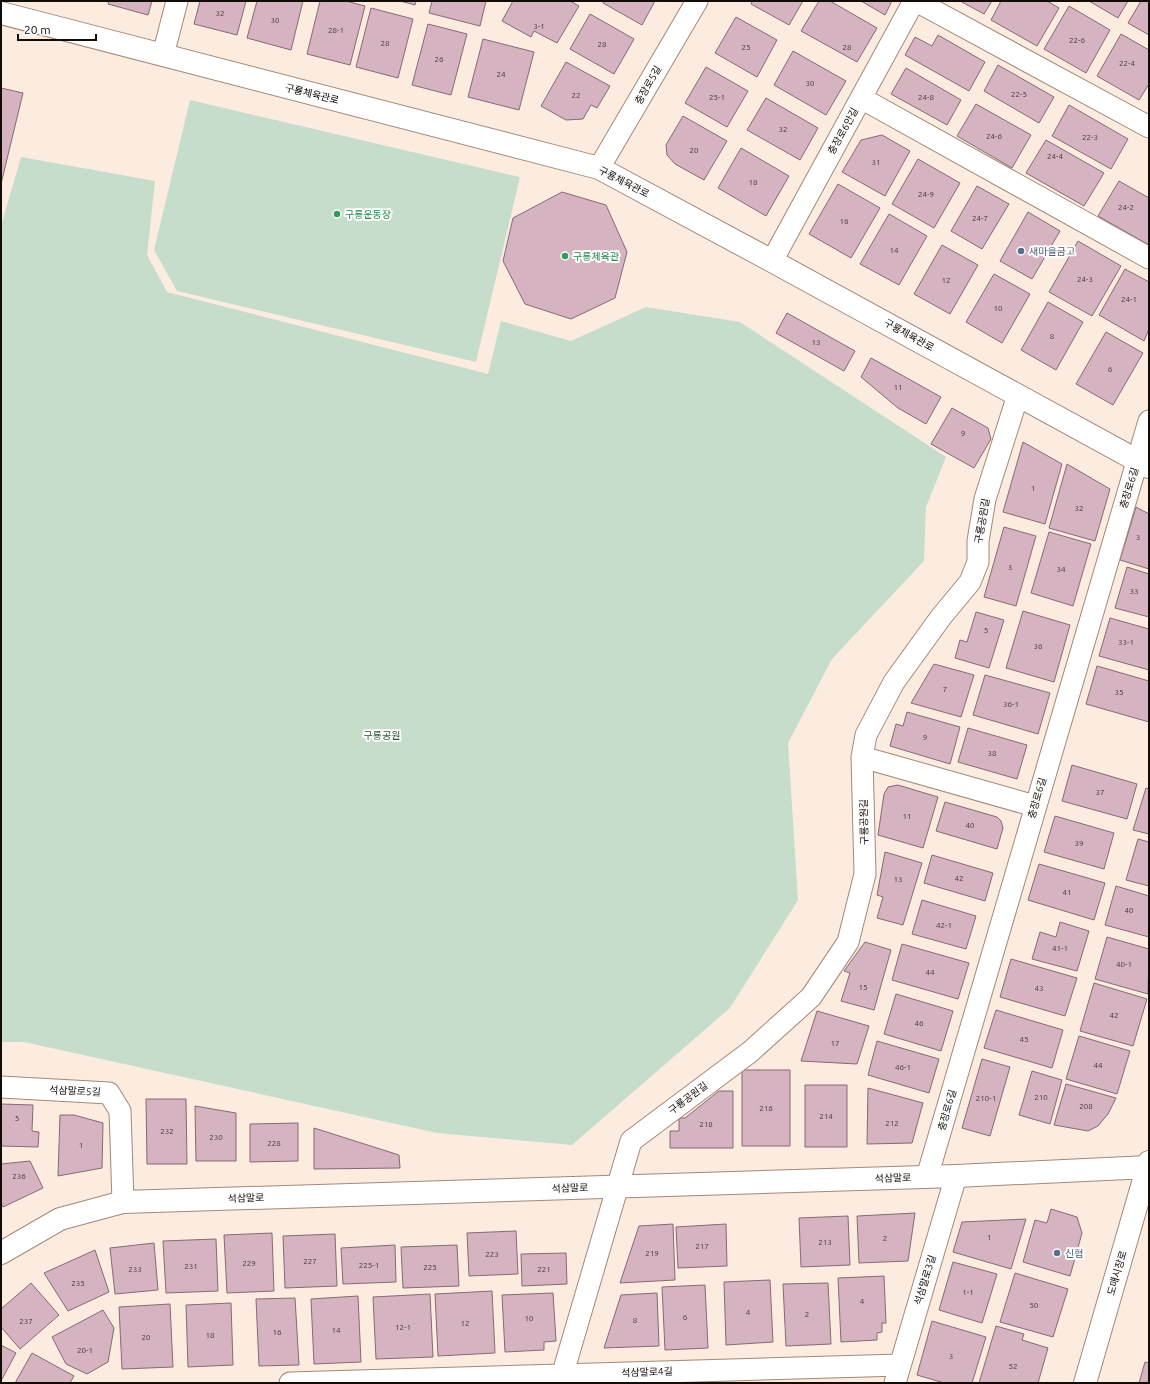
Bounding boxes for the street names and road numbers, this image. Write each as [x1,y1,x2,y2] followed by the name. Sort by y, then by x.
[633,64,663,106] street label: 충장로5길
[284,82,340,106] street label: 구룡체육관로
[826,106,860,156] street label: 충장로6안길
[597,165,651,199] street label: 구룡체육관로
[882,317,936,353] street label: 구룡체육관로
[1118,466,1140,510] street label: 충장로6길
[973,497,991,545] street label: 구룡공원길
[1026,776,1048,820] street label: 충장로6길
[858,799,870,845] street label: 구룡공원길
[666,1080,710,1116] street label: 구룡공원길
[49,1084,101,1098] street label: 석삼말로5길
[936,1088,958,1132] street label: 충장로6길
[874,1172,912,1184] street label: 석삼말로
[551,1182,589,1194] street label: 석삼말로
[227,1192,265,1204] street label: 석삼말로
[1105,1249,1129,1297] street label: 도매시장로
[912,1254,938,1306] street label: 석삼말로3길
[621,1366,673,1378] street label: 석삼말로4길

